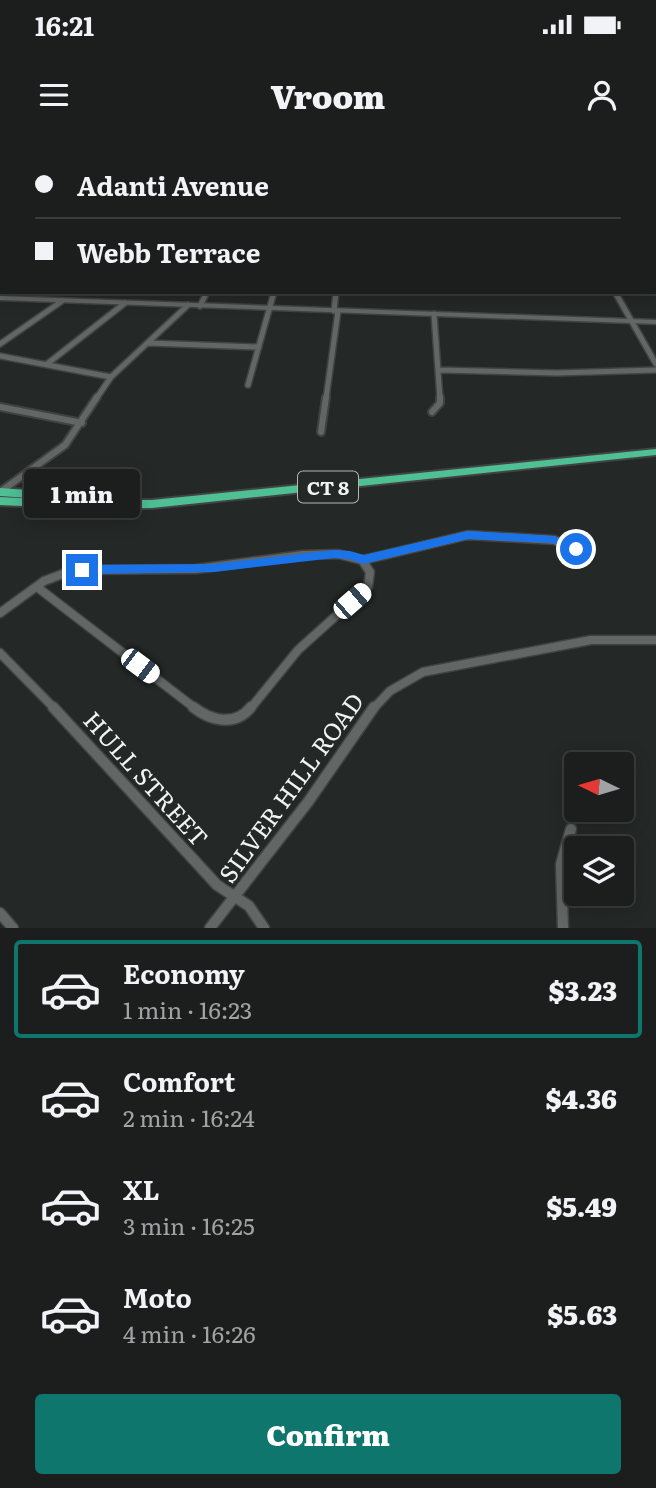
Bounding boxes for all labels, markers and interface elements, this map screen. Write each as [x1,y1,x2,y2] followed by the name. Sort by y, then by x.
[35,5,94,44] text: 16:21
[271,71,385,119] text: Vroom
[35,76,73,114] icon: menu
[583,76,621,114] icon: person
[77,165,269,204] text: Adanti Avenue
[77,232,260,271] text: Webb Terrace
[24,468,140,518] callout: 1 min
[298,472,358,502] road number: CT 8
[51,476,113,510] text: 1 min
[560,533,592,565] route start
[66,554,98,586] route end
[330,579,375,623] car
[117,645,164,687] car
[209,685,371,889] street label: SILVER HILL ROAD
[77,703,217,853] street label: HULL STREET
[564,752,634,822] north arrow
[564,752,634,906] map controls
[564,836,634,906] button: layers
[123,953,245,992] text: Economy
[39,958,102,1021] icon: car
[549,970,617,1009] text: $3.23
[123,992,252,1026] text: 1 min · 16:23
[123,1061,235,1100] text: Comfort
[39,1066,102,1129] icon: car
[545,1078,617,1117] text: $4.36
[123,1100,255,1134] text: 2 min · 16:24
[123,1169,160,1208] text: XL
[39,1174,102,1237] icon: car
[546,1186,617,1225] text: $5.49
[123,1208,255,1242] text: 3 min · 16:25
[123,1277,192,1316] text: Moto
[39,1282,102,1345] icon: car
[547,1294,617,1333] text: $5.63
[123,1316,255,1350] text: 4 min · 16:26
[35,1394,621,1474] button: Confirm

